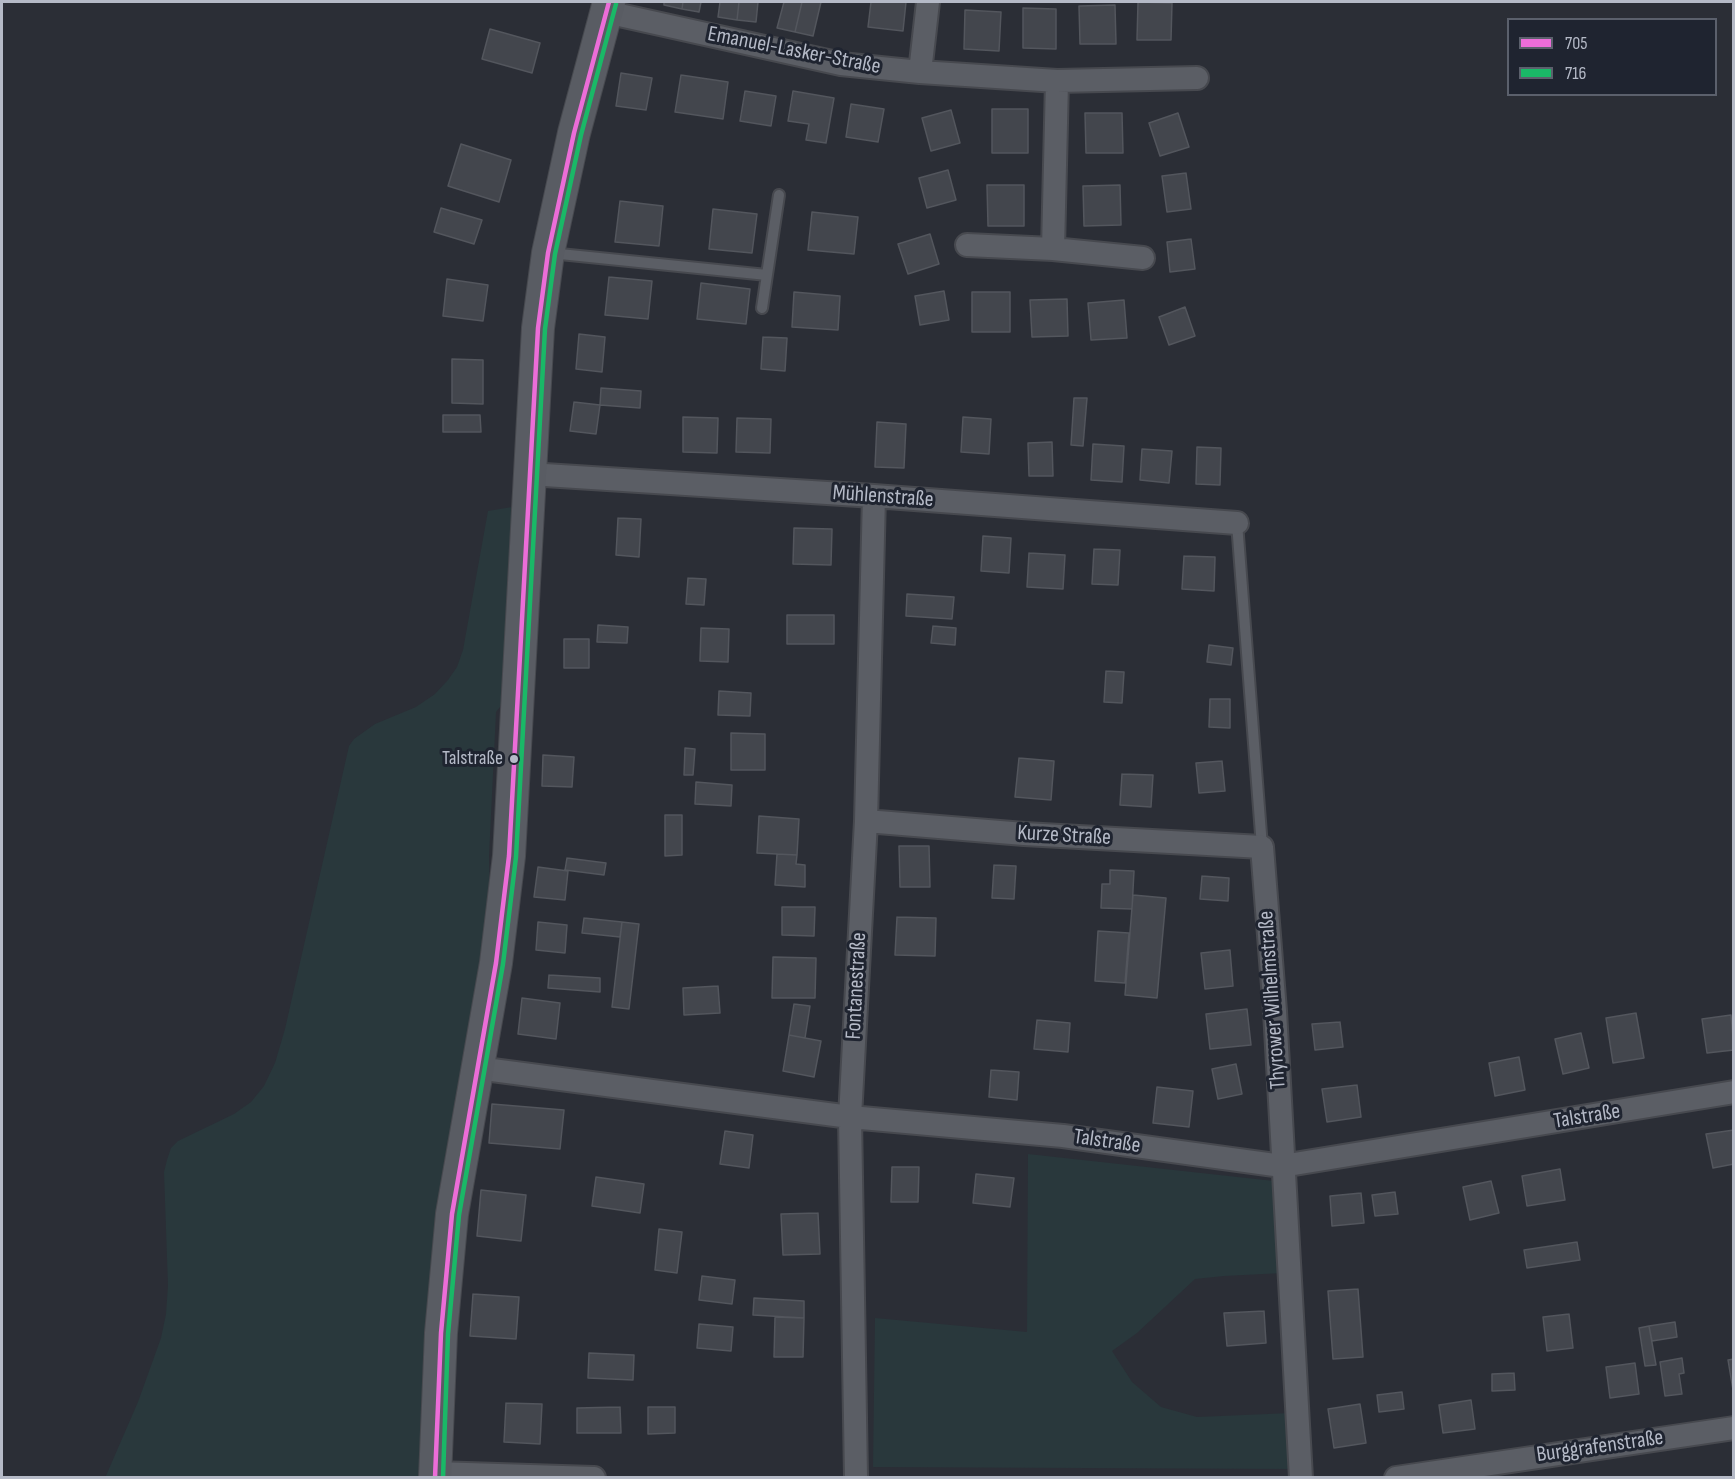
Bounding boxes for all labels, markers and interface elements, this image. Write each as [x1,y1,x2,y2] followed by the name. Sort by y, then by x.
[1507,18,1717,96] legend
[705,21,883,81] street label: Emanuel-Lasker-Straße
[1565,33,1587,54] text: 705
[1565,63,1586,84] text: 716
[832,480,934,514] street label: Mühlenstraße
[442,747,503,771] place label: Talstraße
[508,753,520,765] marker: Talstraße
[1016,820,1112,852] street label: Kurze Straße
[1254,910,1292,1090] street label: Thyrower Wilhelmstraße
[841,932,873,1040] street label: Fontanestraße
[1552,1099,1622,1135] street label: Talstraße
[1072,1124,1142,1160] street label: Talstraße
[1535,1425,1665,1469] street label: Burggrafenstraße

